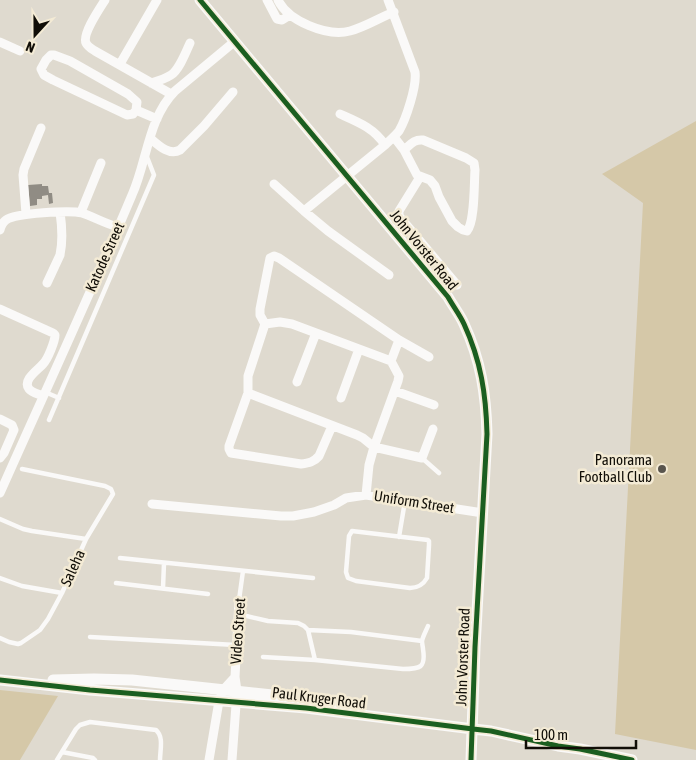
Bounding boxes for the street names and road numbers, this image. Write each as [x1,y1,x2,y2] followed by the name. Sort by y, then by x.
[387,206,462,293] street label: John Vorster Road
[82,219,127,294] street label: Katode Street
[373,487,455,516] street label: Uniform Street
[57,547,88,589] street label: Saleha
[227,597,248,665] street label: Video Street
[452,608,473,706] street label: John Vorster Road
[271,683,367,712] street label: Paul Kruger Road

